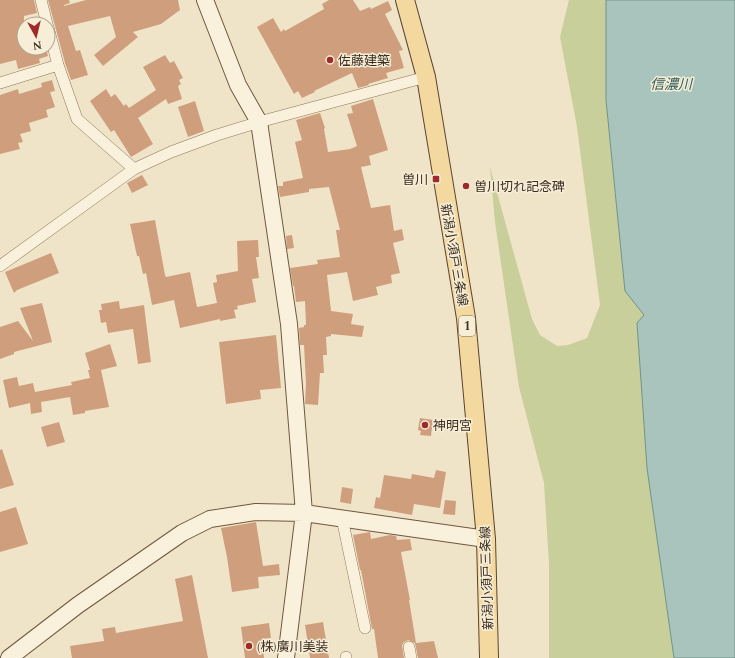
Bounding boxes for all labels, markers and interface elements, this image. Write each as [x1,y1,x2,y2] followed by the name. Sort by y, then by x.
[16,16,56,56] north arrow
[32,36,43,54] text: N
[338,51,390,71] place label: 佐藤建築
[325,55,335,65] marker: 佐藤建築
[650,74,694,95] water label: 信濃川
[402,170,428,190] place label: 曽川
[431,174,441,184] marker: 曽川
[474,177,565,197] place label: 曽川切れ記念碑
[461,181,471,191] marker: 曽川切れ記念碑
[435,202,473,308] street label: 新潟小須戸三条線
[459,316,475,336] road number: 1
[433,416,472,436] place label: 神明宮
[420,420,430,430] marker: 神明宮
[475,526,499,630] street label: 新潟小須戸三条線
[257,637,329,657] place label: (株)廣川美装
[244,641,254,651] marker: (株)廣川美装

